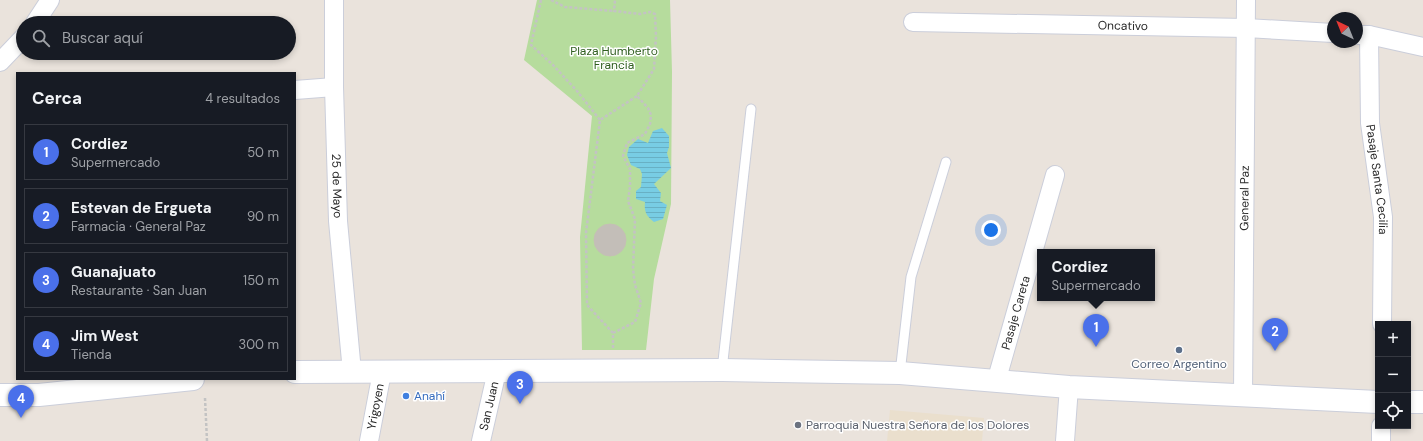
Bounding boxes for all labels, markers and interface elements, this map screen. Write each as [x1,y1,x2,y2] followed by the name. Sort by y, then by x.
[1327,12,1363,48] north arrow
[16,16,296,60] search box
[1098,17,1148,34] street label: Oncativo
[30,27,52,49] icon: search
[62,28,143,48] text: Buscar aquí
[570,43,658,73] park label: Plaza Humberto Francia
[32,87,82,109] text: Cerca
[205,90,280,107] text: 4 resultados
[1362,123,1391,235] street label: Pasaje Santa Cecilia
[71,134,128,154] text: Cordiez
[44,144,48,161] text: 1
[247,144,279,161] text: 50 m
[328,153,346,219] street label: 25 de Mayo
[71,154,160,171] text: Supermercado
[1236,165,1253,231] street label: General Paz
[71,198,212,218] text: Estevan de Ergueta
[42,208,50,225] text: 2
[247,208,279,225] text: 90 m
[71,218,206,235] text: Farmacia · General Paz
[981,220,1001,240] your location
[1037,249,1155,301] popup
[1051,257,1108,277] text: Cordiez
[71,262,156,282] text: Guanajuato
[42,272,50,289] text: 3
[243,272,279,289] text: 150 m
[998,274,1034,351] street label: Pasaje Careta
[1051,277,1141,294] text: Supermercado
[71,282,207,299] text: Restaurante · San Juan
[1083,314,1109,347] pin: 1
[1262,318,1288,351] pin: 2
[1375,321,1411,429] map controls
[1375,321,1411,357] button: +
[71,326,139,346] text: Jim West
[42,336,50,353] text: 4
[238,336,279,353] text: 300 m
[1174,345,1184,355] marker: Correo Argentino
[71,346,111,363] text: Tienda
[1131,356,1227,372] place label: Correo Argentino
[1375,357,1411,393] button: −
[507,371,533,404] pin: 3
[476,380,502,432] street label: San Juan
[363,382,388,431] street label: Yrigoyen
[8,385,34,418] pin: 4
[414,388,445,404] place label: Anahí
[401,391,411,401] marker: Anahí
[1375,393,1411,429] button: locate
[806,417,1029,433] place label: Parroquia Nuestra Señora de los Dolores
[793,420,803,430] marker: Parroquia Nuestra Señora de los Dolores

